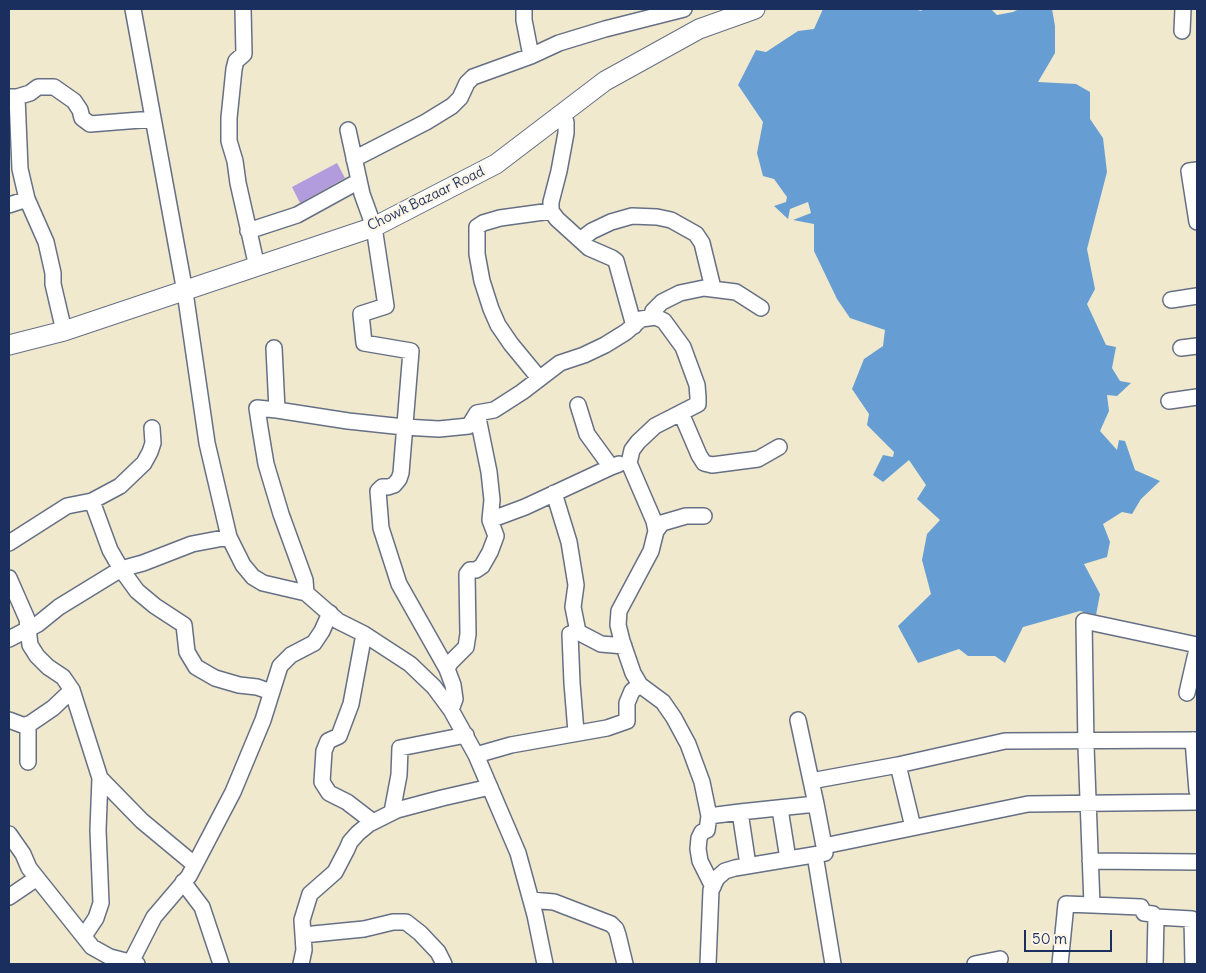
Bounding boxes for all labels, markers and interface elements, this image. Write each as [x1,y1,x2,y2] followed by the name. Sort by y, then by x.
[365,163,487,235] street label: Chowk Bazaar Road
[1026,920,1114,952] scale bar
[1032,929,1067,948] text: 50 m

